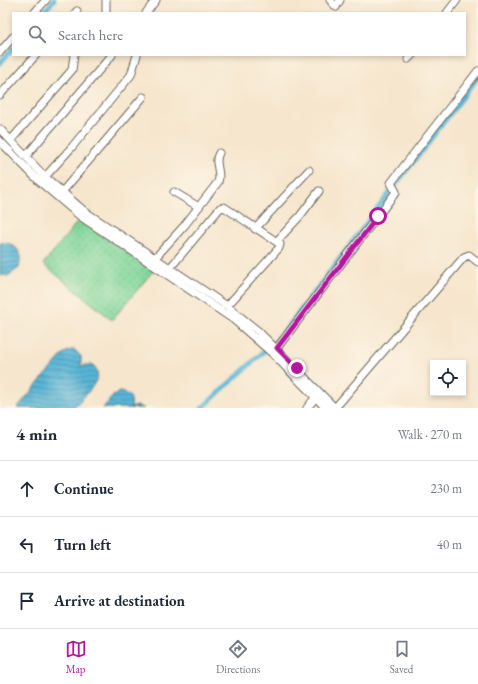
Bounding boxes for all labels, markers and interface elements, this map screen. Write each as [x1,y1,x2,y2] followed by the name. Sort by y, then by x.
[12,12,466,56] search box
[26,23,48,45] icon: search
[58,25,123,44] text: Search here
[369,207,387,225] route start
[288,359,306,377] route end
[430,360,466,396] map controls
[430,360,466,396] button: locate
[16,423,57,445] text: 4 min
[398,426,462,443] text: Walk · 270 m
[16,478,38,500] icon: ahead
[54,479,114,498] text: Continue
[431,480,462,497] text: 230 m
[16,534,38,556] icon: left
[54,535,111,554] text: Turn left
[437,536,462,553] text: 40 m
[16,590,38,612] icon: arrive
[54,591,185,610] text: Arrive at destination
[65,638,87,676] tab: Map
[216,638,260,676] tab: Directions
[390,638,413,676] tab: Saved

